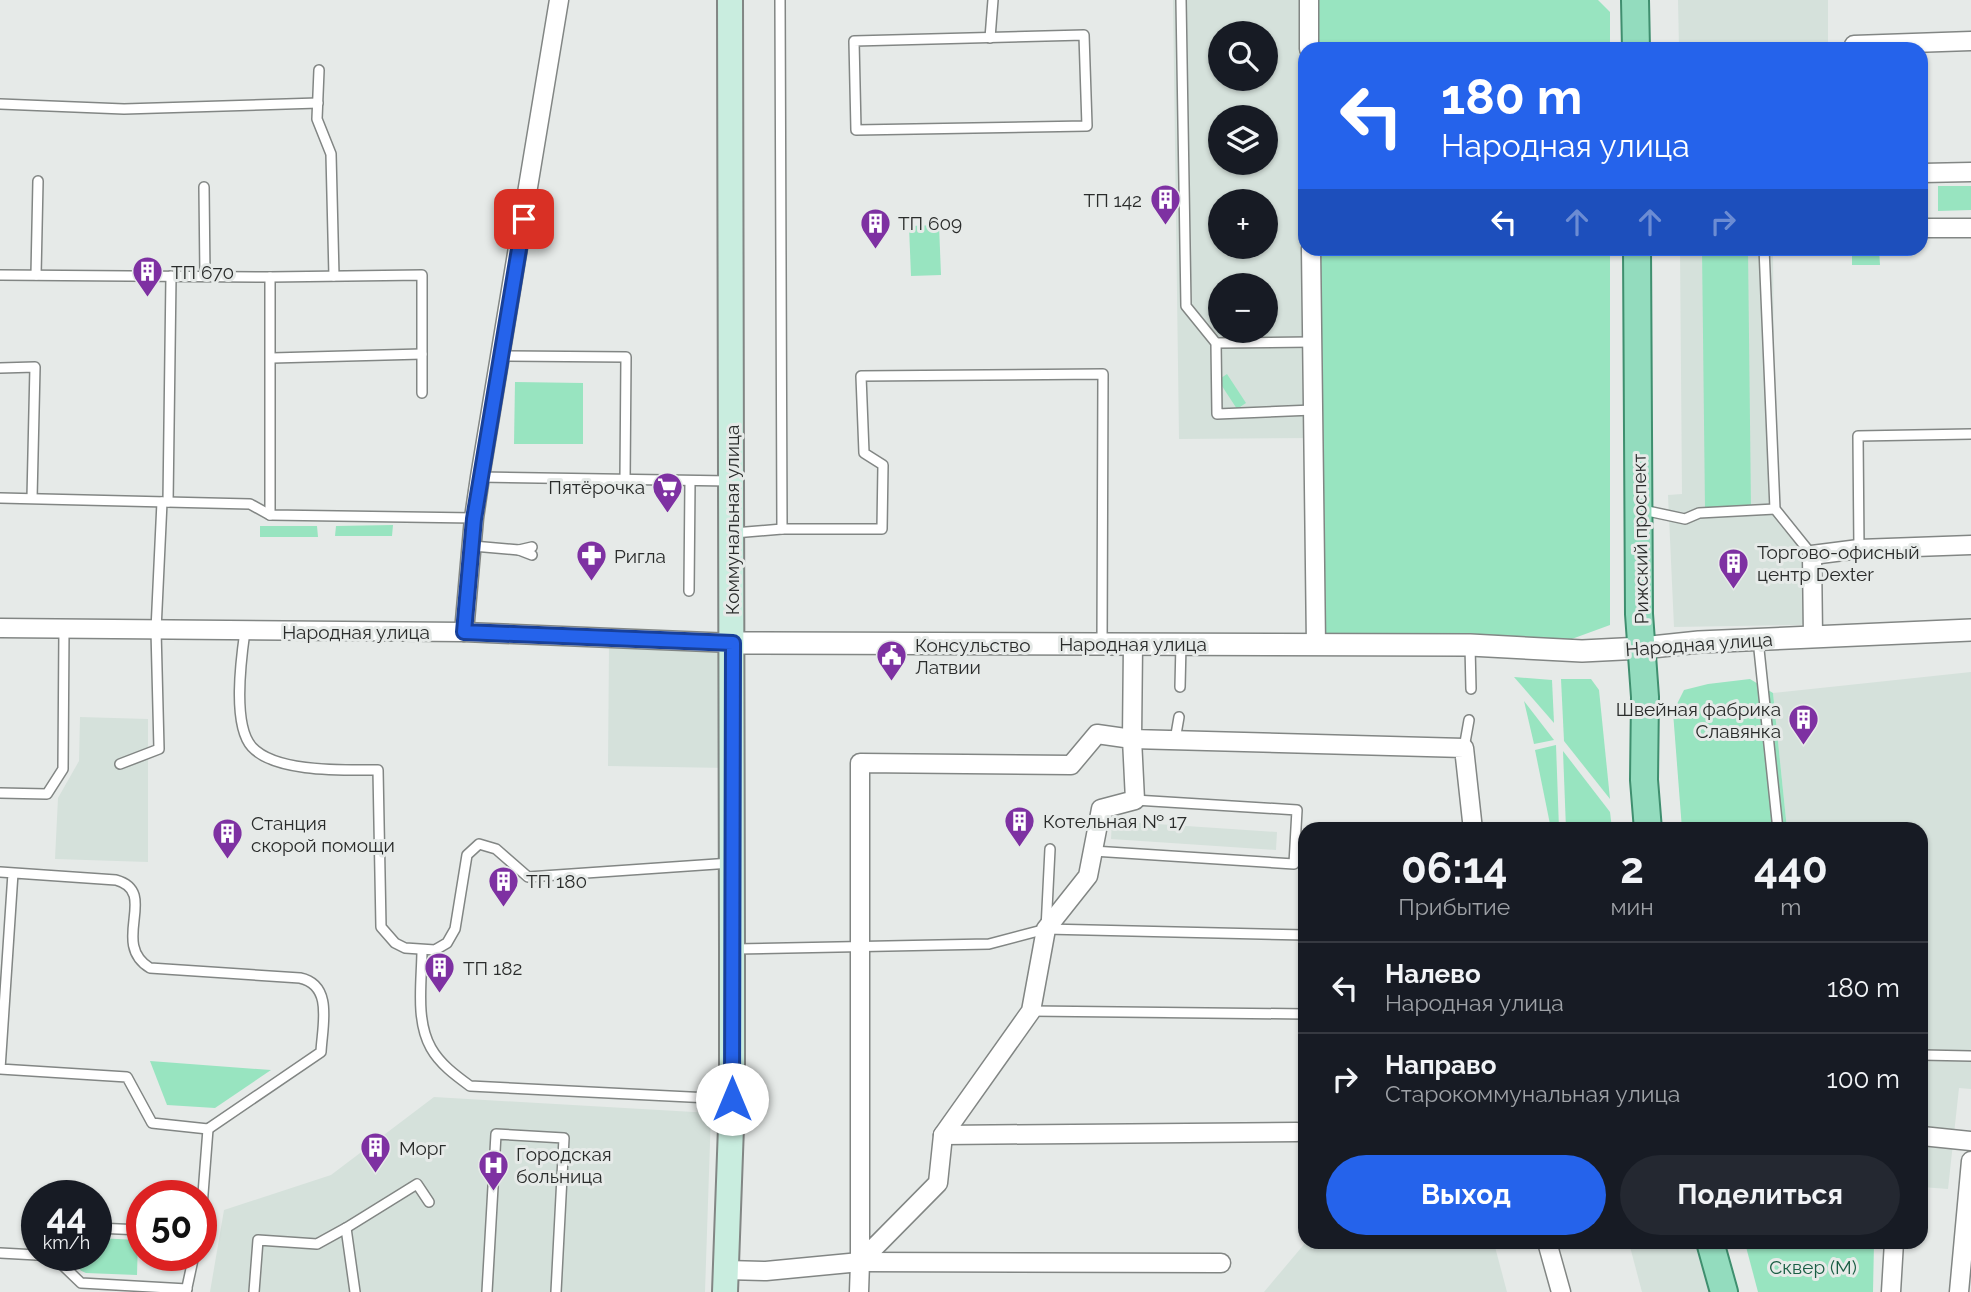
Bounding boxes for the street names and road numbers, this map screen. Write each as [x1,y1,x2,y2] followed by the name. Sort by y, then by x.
[721,425,743,615] street label: Коммунальная улица
[1628,453,1652,625] street label: Рижский проспект
[282,621,430,643] street label: Народная улица
[1625,628,1773,660] street label: Народная улица
[1059,633,1207,655] street label: Народная улица

